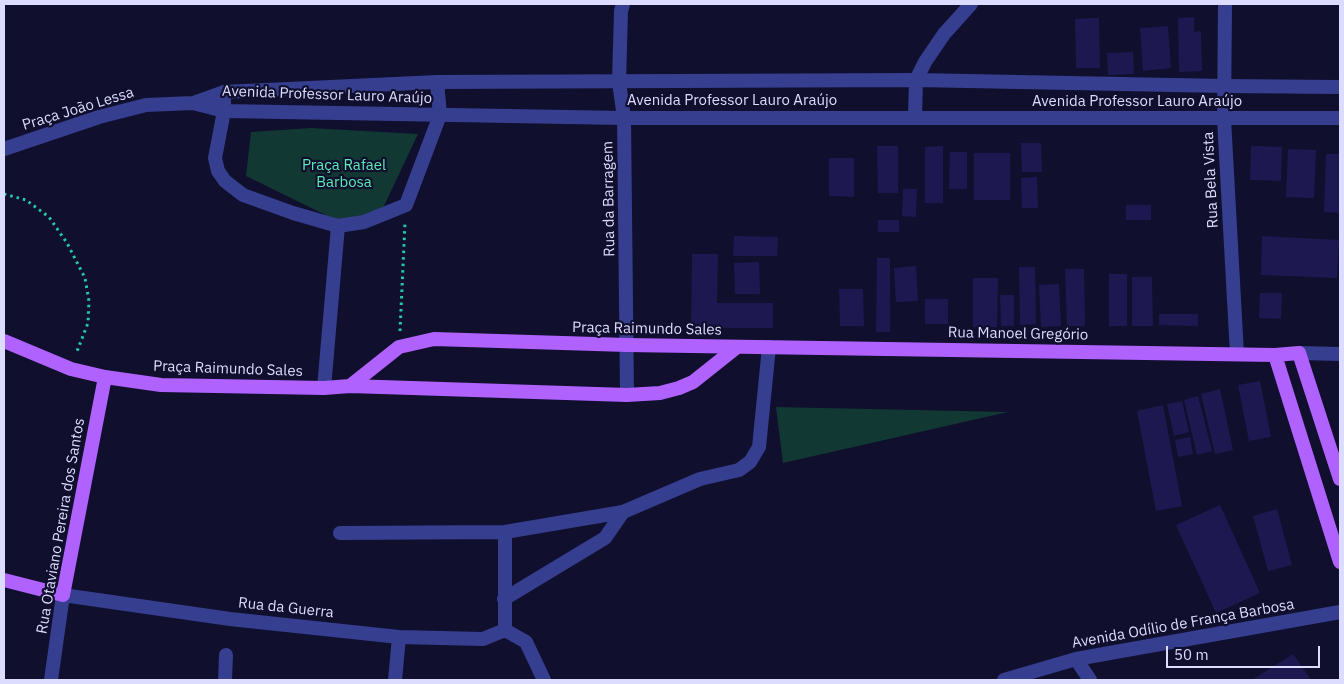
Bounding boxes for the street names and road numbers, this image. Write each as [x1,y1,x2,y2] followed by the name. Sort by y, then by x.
[222,82,432,108] street label: Avenida Professor Lauro Araújo
[20,83,136,135] street label: Praça João Lessa
[627,92,837,110] street label: Avenida Professor Lauro Araújo
[1032,93,1242,111] street label: Avenida Professor Lauro Araújo
[1199,131,1223,229] street label: Rua Bela Vista
[599,141,619,257] street label: Rua da Barragem
[572,319,722,339] street label: Praça Raimundo Sales
[948,324,1088,344] street label: Rua Manoel Gregório
[153,357,303,381] street label: Praça Raimundo Sales
[33,417,89,635] street label: Rua Otaviano Pereira dos Santos
[237,594,335,622] street label: Rua da Guerra
[1070,596,1296,652] street label: Avenida Odílio de França Barbosa

